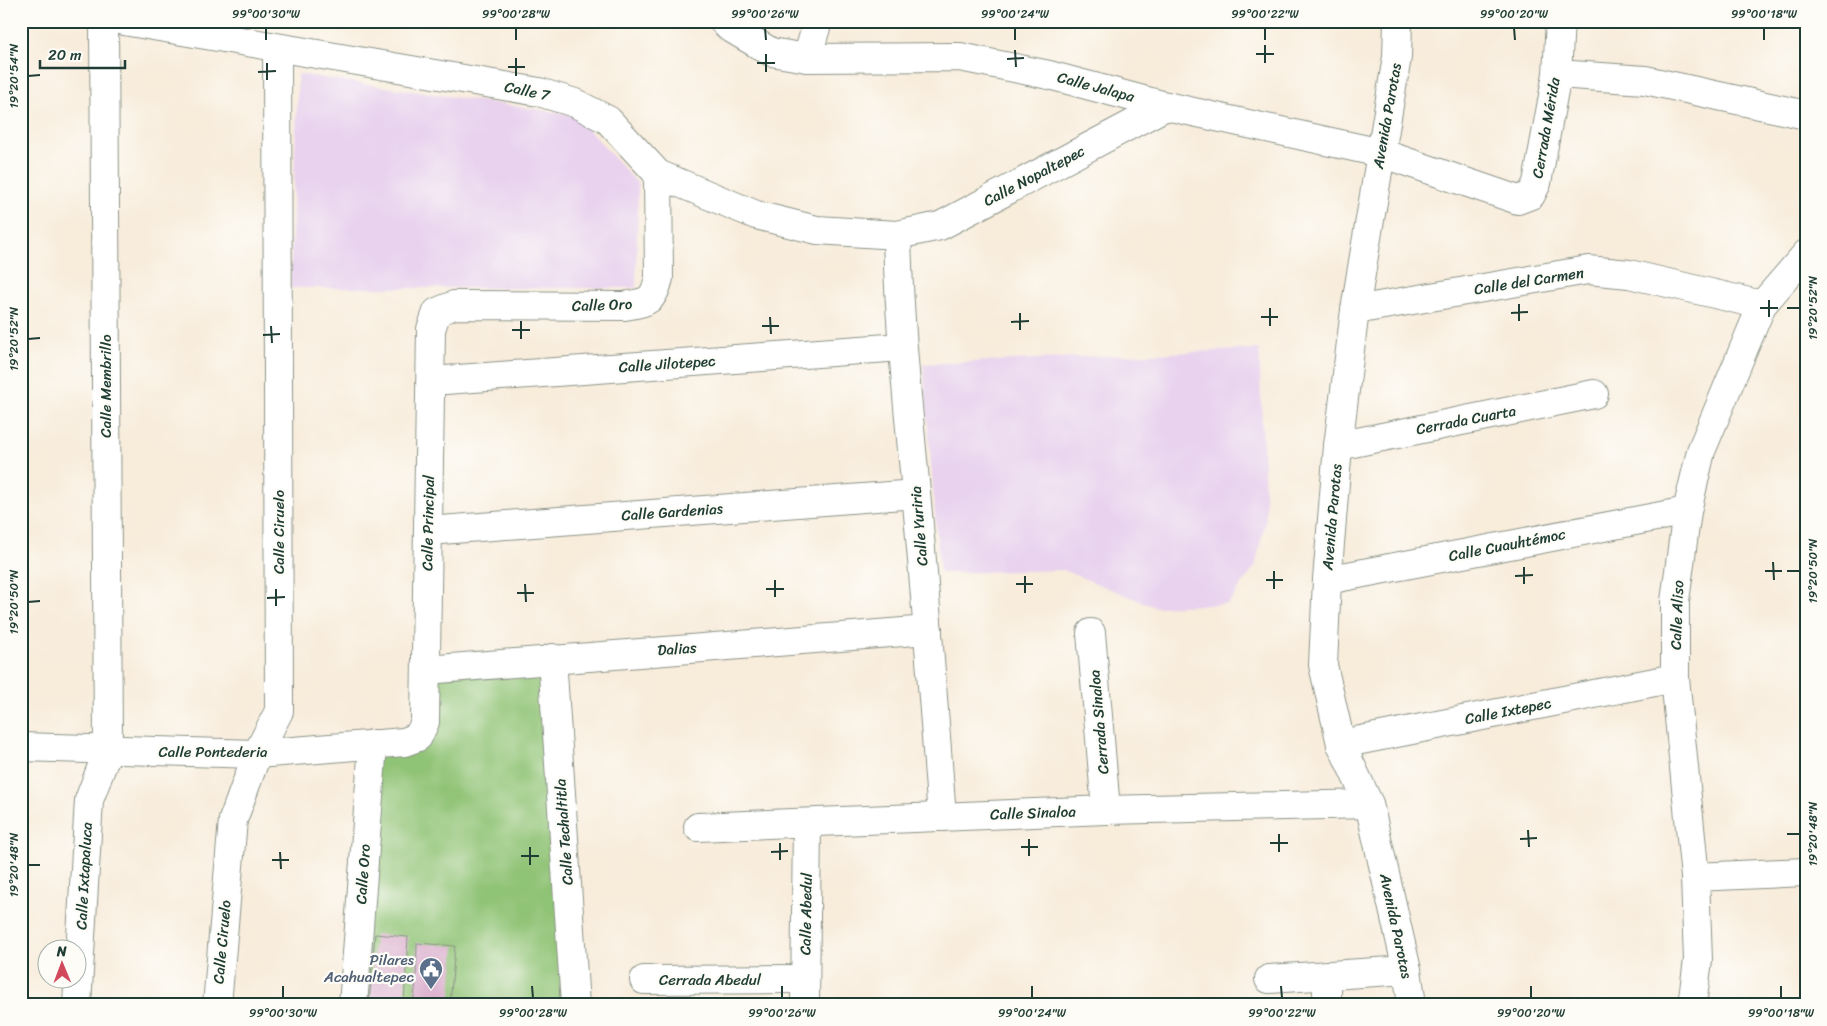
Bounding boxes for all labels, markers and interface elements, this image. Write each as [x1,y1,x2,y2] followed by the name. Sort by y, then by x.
[232,3,301,25] text: 99°00'30"W
[482,3,551,25] text: 99°00'28"W
[731,3,799,25] text: 99°00'26"W
[981,3,1050,25] text: 99°00'24"W
[1231,3,1300,25] text: 99°00'22"W
[1480,3,1549,25] text: 99°00'20"W
[1731,3,1798,25] text: 99°00'18"W
[40,38,125,70] scale bar
[48,42,82,68] text: 20 m
[3,43,25,108] text: 19°20'54"N
[1365,60,1409,172] street label: Avenida Parotas
[1055,64,1138,110] street label: Calle Jalapa
[502,74,553,109] street label: Calle 7
[1524,75,1568,180] street label: Cerrada Mérida
[979,138,1090,214] street label: Calle Nopaltepec
[1472,259,1586,303] street label: Calle del Carmen
[1802,275,1824,340] text: 19°20'52"N
[571,291,633,319] street label: Calle Oro
[3,306,25,371] text: 19°20'52"N
[93,334,119,438] street label: Calle Membrillo
[618,348,717,380] street label: Calle Jilotepec
[1414,397,1519,442] street label: Cerrada Cuarta
[1314,462,1350,572] street label: Avenida Parotas
[414,474,442,571] street label: Calle Principal
[903,485,935,567] street label: Calle Yuriria
[266,489,292,574] street label: Calle Ciruelo
[620,495,724,529] street label: Calle Gardenias
[1446,521,1568,569] street label: Calle Cuauhtémoc
[1802,538,1824,603] text: 19°20'50"N
[3,569,25,634] text: 19°20'50"N
[1663,579,1691,650] street label: Calle Aliso
[656,635,698,663] street label: Dalias
[1081,668,1117,775] street label: Cerrada Sinaloa
[1463,690,1554,732] street label: Calle Ixtepec
[158,739,268,765] street label: Calle Pontederia
[547,777,581,886] street label: Calle Techaltitla
[990,798,1077,827] street label: Calle Sinaloa
[1802,801,1824,866] text: 19°20'48"N
[68,821,100,930] street label: Calle Ixtapaluca
[3,832,25,897] text: 19°20'48"N
[348,842,378,905] street label: Calle Oro
[1372,870,1420,982] street label: Avenida Parotas
[792,872,820,955] street label: Calle Abedul
[205,898,239,985] street label: Calle Ciruelo
[38,938,88,988] north arrow
[56,939,67,964] text: N
[323,947,415,990] place label: Pilares Acahualtepec
[418,956,444,990] public building icon: Pilares Acahualtepec
[659,967,762,993] street label: Cerrada Abedul
[249,1002,318,1024] text: 99°00'30"W
[499,1002,568,1024] text: 99°00'28"W
[748,1002,816,1024] text: 99°00'26"W
[998,1002,1067,1024] text: 99°00'24"W
[1248,1002,1317,1024] text: 99°00'22"W
[1497,1002,1566,1024] text: 99°00'20"W
[1748,1002,1815,1024] text: 99°00'18"W

